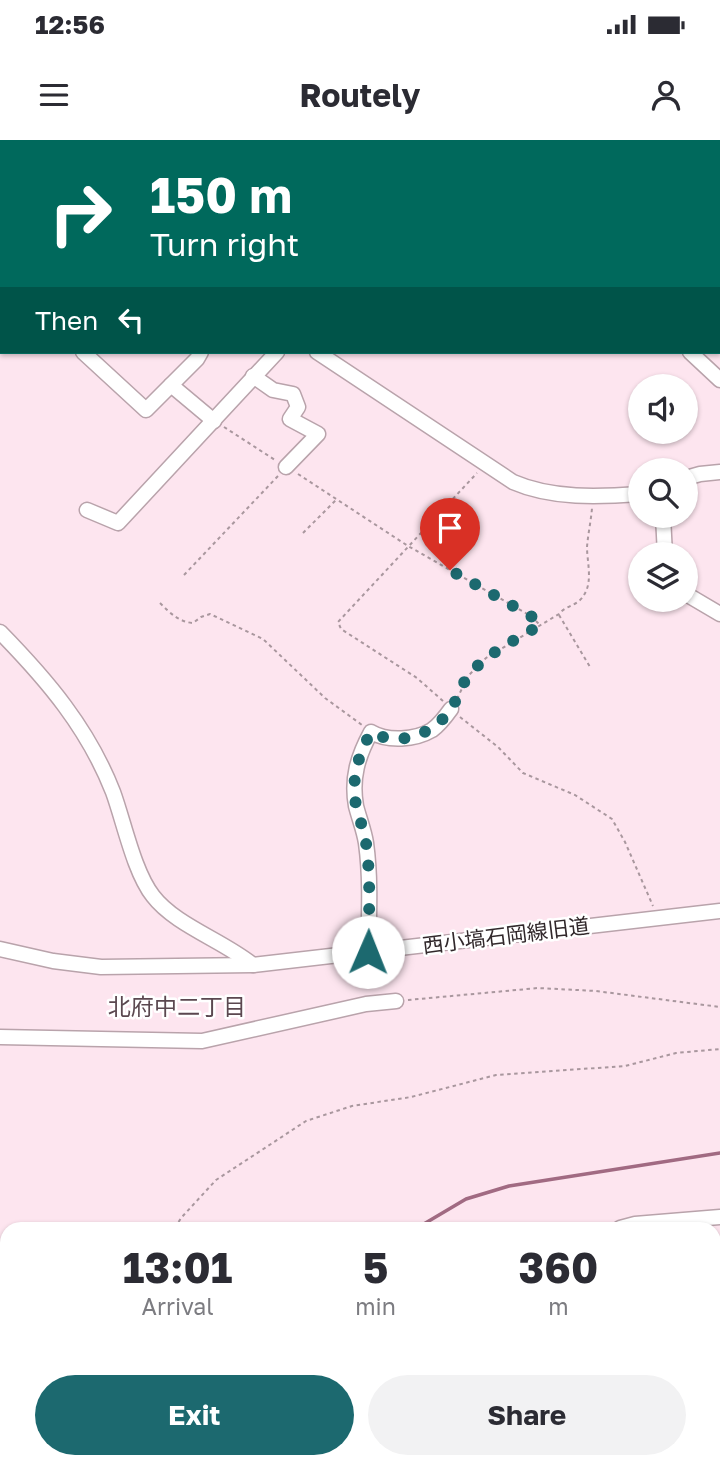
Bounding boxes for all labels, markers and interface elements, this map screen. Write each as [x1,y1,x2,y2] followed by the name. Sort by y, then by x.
[35,9,105,40] text: 12:56
[35,76,73,114] icon: menu
[300,76,420,114] text: Routely
[647,76,685,114] icon: person
[150,165,292,224] text: 150 m
[35,168,126,259] icon: right
[150,225,299,263] text: Turn right
[112,301,150,339] icon: left
[35,305,98,336] text: Then
[628,374,698,612] map controls
[628,374,698,444] button: sound
[628,458,698,528] button: search
[420,498,480,570] pin
[431,509,469,547] icon: arrive
[628,542,698,612] button: layers
[421,912,591,958] street label: 西小塙石岡線旧道
[331,915,405,989] position arrow
[108,992,246,1020] district label: 北府中二丁目
[123,1242,232,1292] text: 13:01
[363,1242,388,1292] text: 5
[519,1242,598,1292] text: 360
[142,1292,214,1320] text: Arrival
[355,1292,396,1320] text: min
[548,1292,569,1320] text: m
[35,1375,354,1455] button: Exit
[368,1375,686,1455] button: Share

